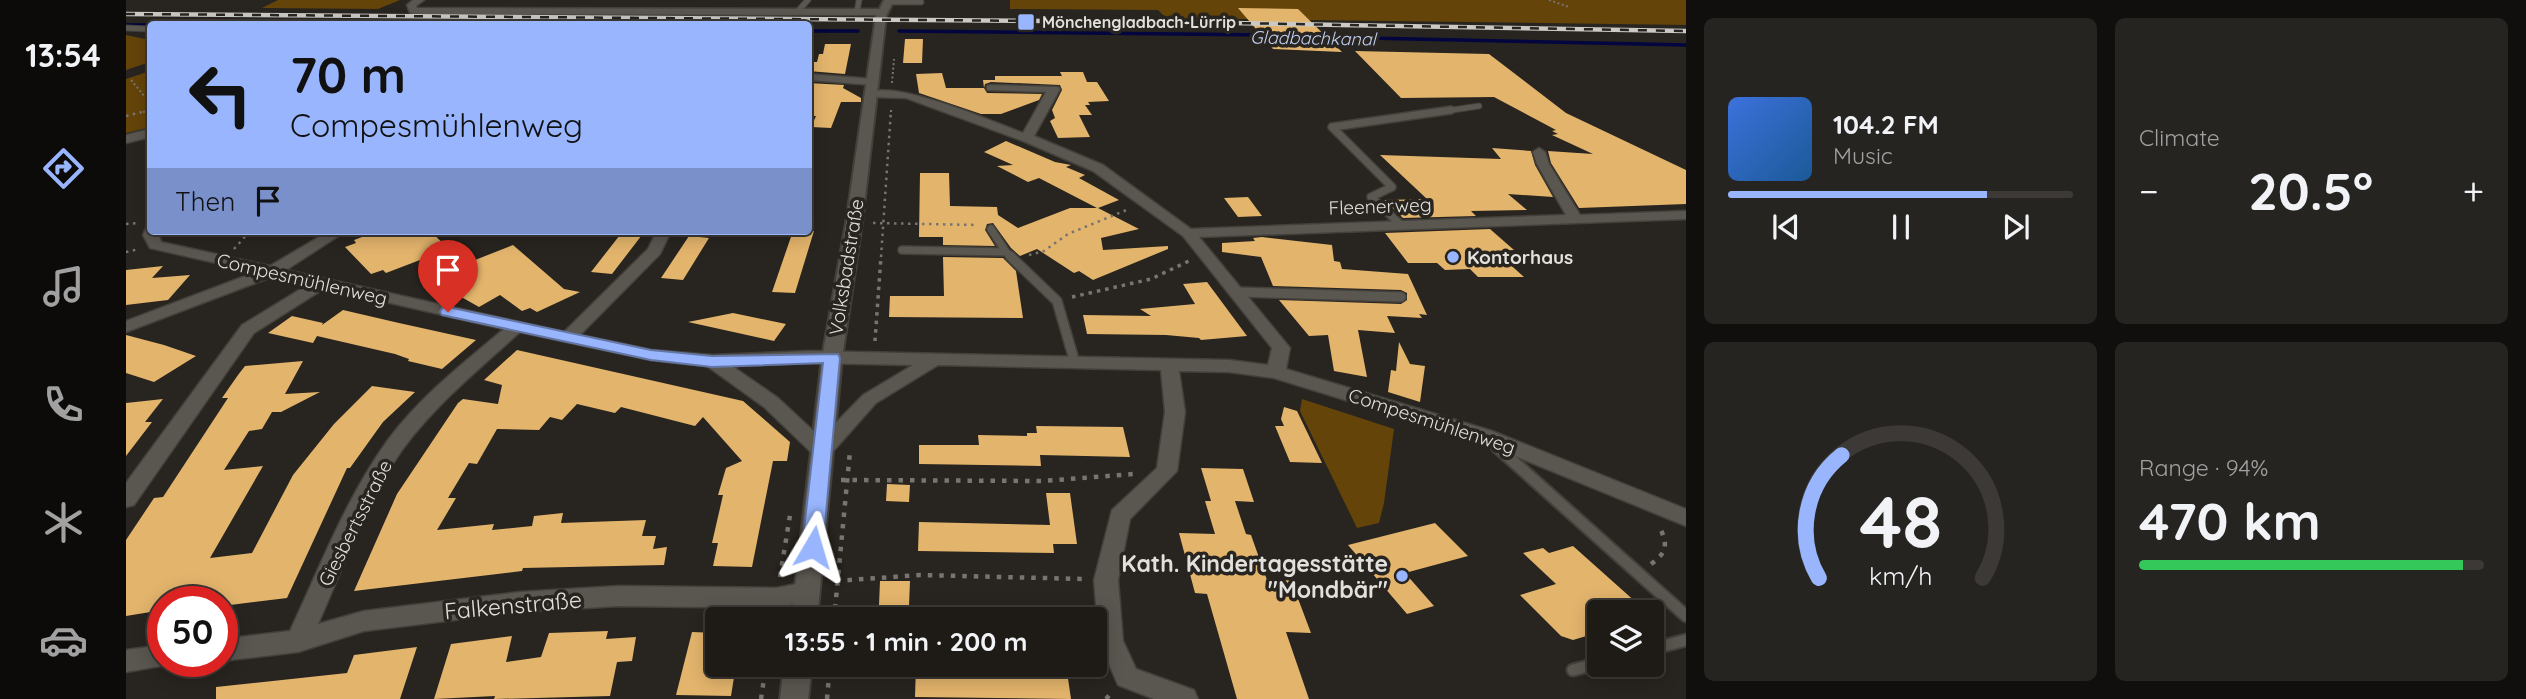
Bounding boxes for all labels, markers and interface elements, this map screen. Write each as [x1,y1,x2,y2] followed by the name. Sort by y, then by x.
[1016,12,1036,32] marker: Mönchengladbach-Lürrip
[1042,12,1236,32] place label: Mönchengladbach-Lürrip
[1250,25,1378,51] water label: Gladbachkanal
[25,35,101,75] text: 13:54
[290,44,406,105] text: 70 m
[175,49,266,140] icon: left
[290,105,583,145] text: Compesmühlenweg
[1833,108,1939,141] text: 104.2 FM
[2139,123,2220,152] text: Climate
[1833,141,1893,170] text: Music
[39,144,88,193] icon: directions
[2248,158,2373,223] text: 20.5°
[2139,167,2159,215] text: −
[2463,167,2484,215] text: +
[249,182,287,220] icon: arrive
[175,185,235,218] text: Then
[1328,192,1432,220] street label: Fleenerweg
[823,197,869,337] street label: Volksbadstraße
[1767,208,1805,246] icon: previous
[1882,208,1920,246] icon: pause
[1997,208,2035,246] icon: next
[418,240,478,312] pin
[1467,245,1573,269] place label: Kontorhaus
[215,248,389,310] street label: Compesmühlenweg
[1445,249,1461,265] marker: Kontorhaus
[429,251,467,289] icon: arrive
[39,262,88,311] icon: music
[39,380,88,429] icon: phone
[1346,383,1518,459] street label: Compesmühlenweg
[2139,453,2268,482] text: Range · 94%
[313,456,397,590] street label: Giesbertsstraße
[1859,475,1942,566] text: 48
[2139,488,2321,553] text: 470 km
[39,498,88,547] icon: climate
[776,510,850,584] position arrow
[1121,549,1388,604] place label: Kath. Kindertagesstätte "Mondbär"
[1869,559,1932,590] text: km/h
[1394,568,1410,584] marker: Kath. Kindertagesstätte "Mondbär"
[443,585,583,625] street label: Falkenstraße
[147,586,238,677] speed limit sign: 50
[1587,600,1664,677] map controls
[1587,600,1664,677] button: layers
[39,616,88,665] icon: car
[785,625,1027,658] text: 13:55 · 1 min · 200 m

